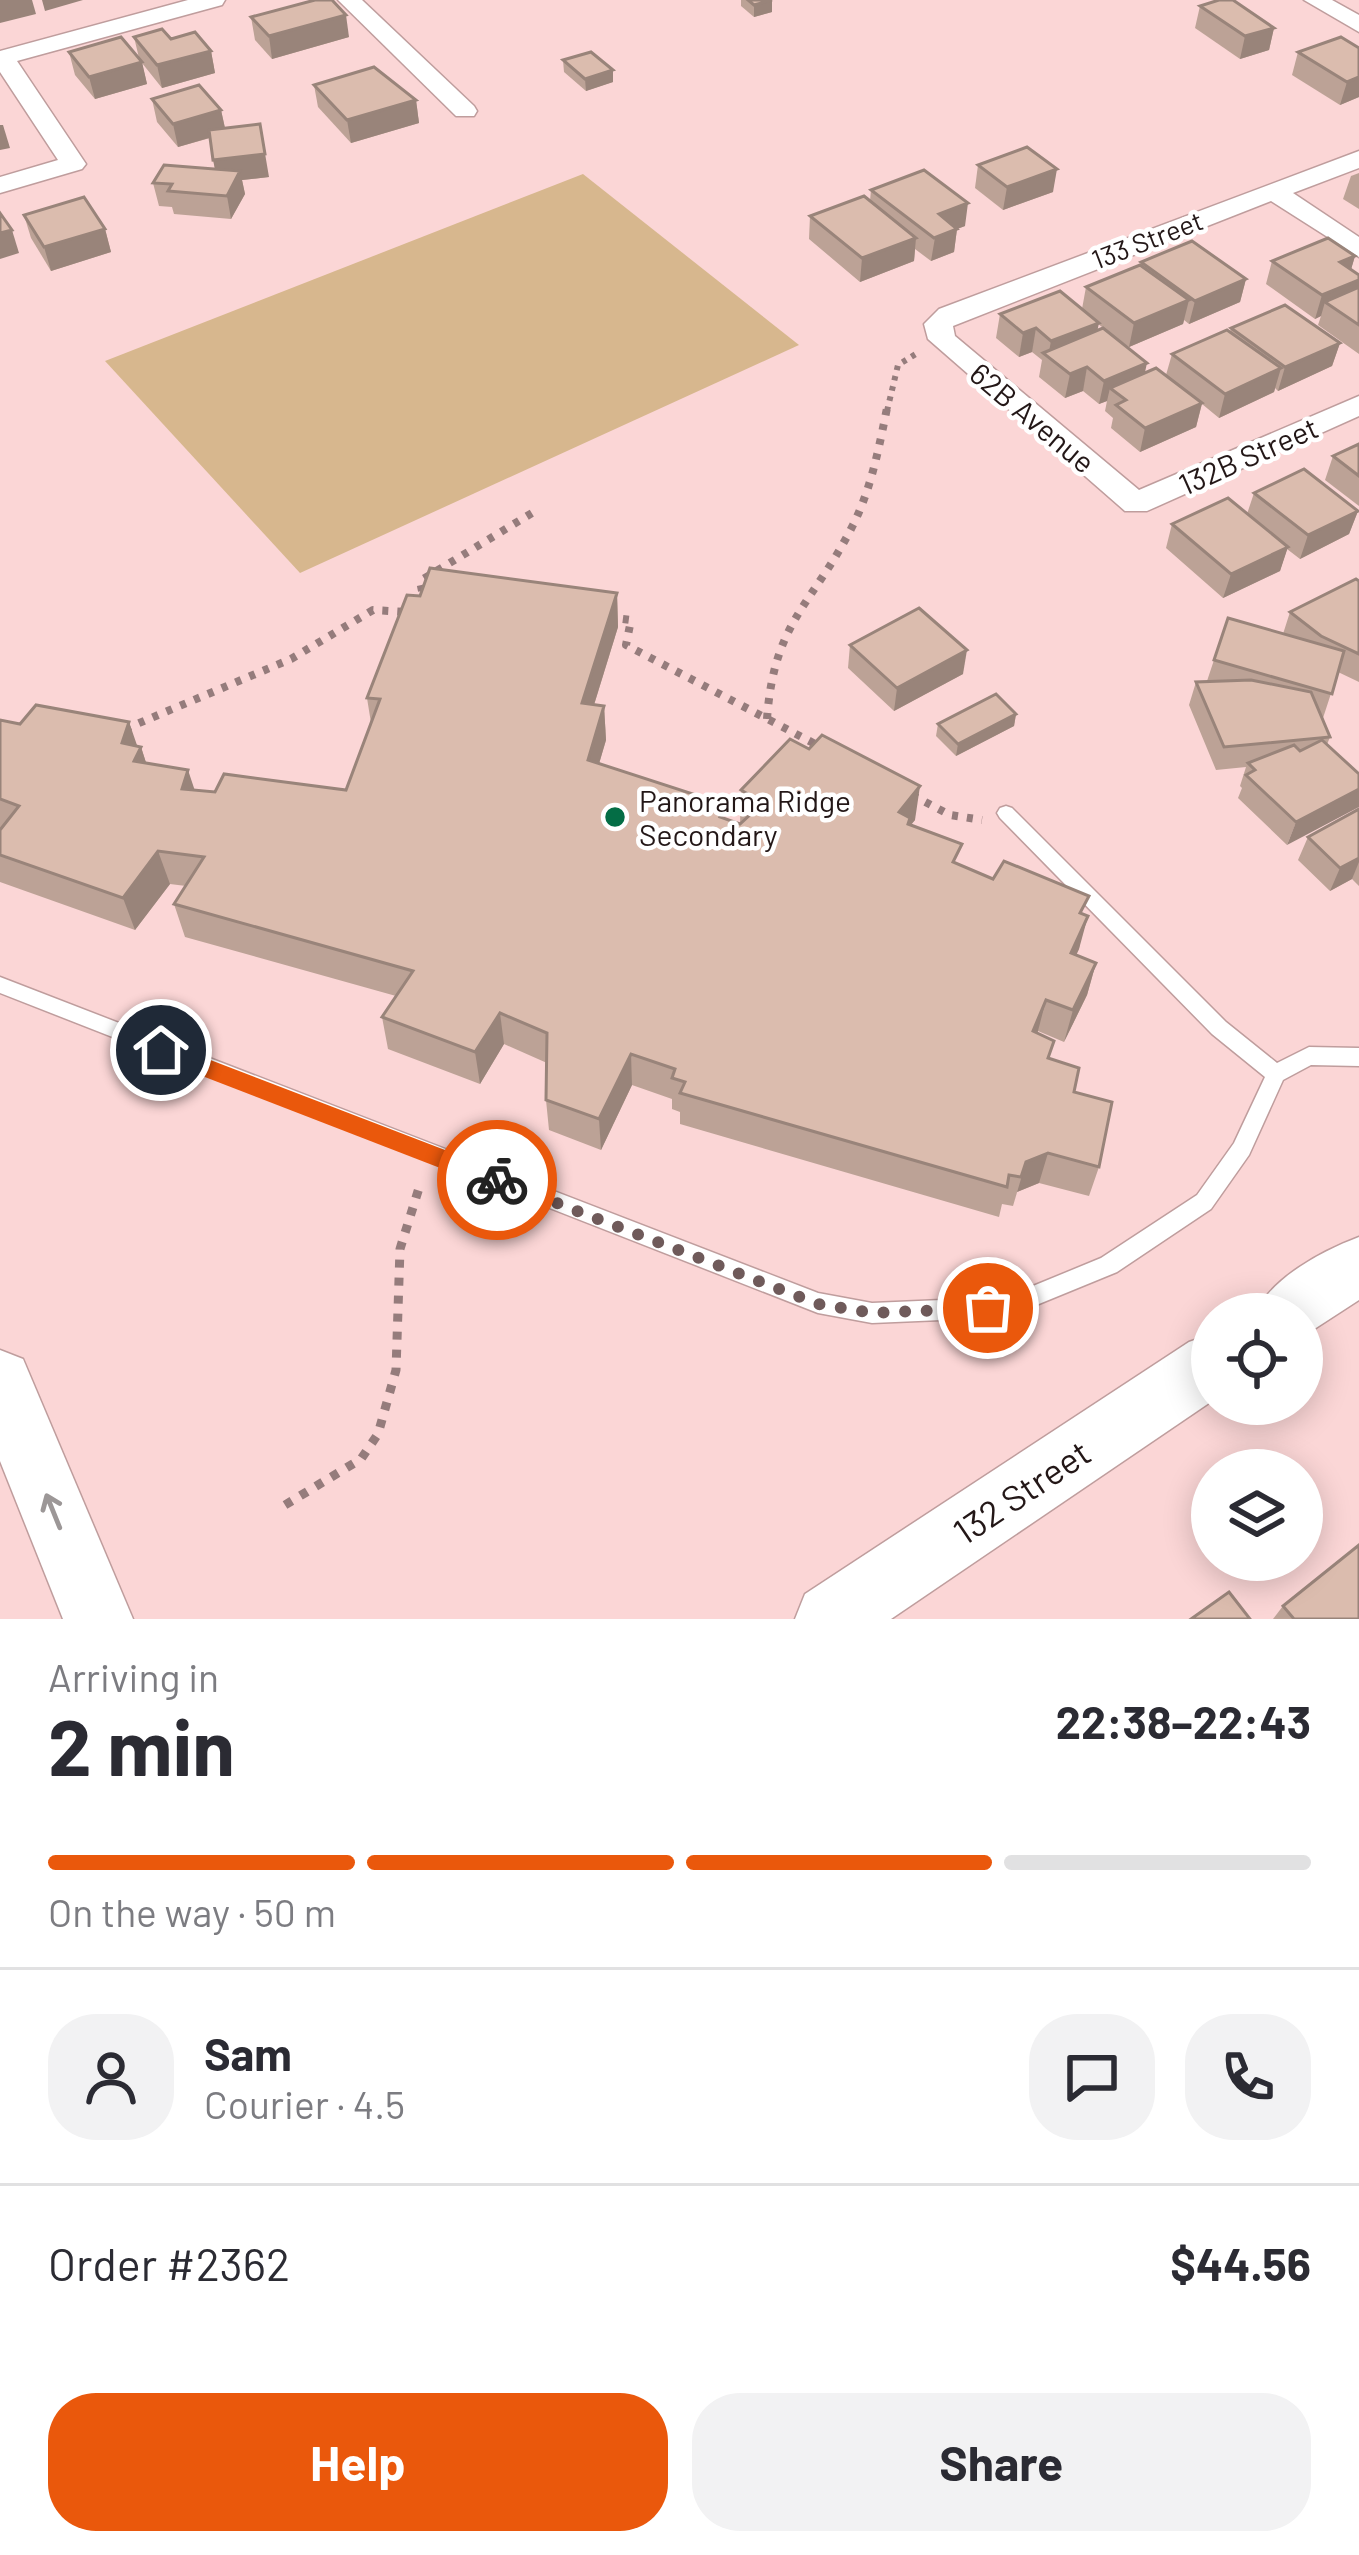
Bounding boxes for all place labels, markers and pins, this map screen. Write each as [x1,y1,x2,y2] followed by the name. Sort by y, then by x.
[639,782,851,852] place label: Panorama Ridge Secondary
[602,804,628,830] marker: Panorama Ridge Secondary
[110,999,212,1101] pin
[937,1257,1039,1359] pin

